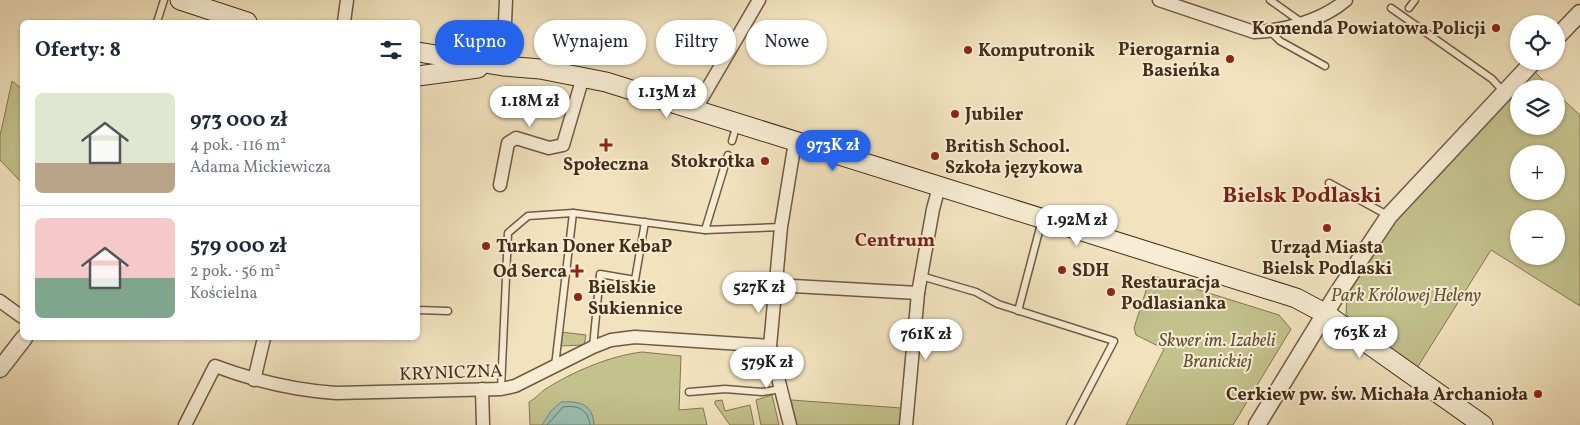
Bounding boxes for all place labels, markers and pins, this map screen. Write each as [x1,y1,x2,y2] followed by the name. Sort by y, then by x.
[1252,17,1486,42] place label: Komenda Powiatowa Policji
[1490,22,1502,34] marker: Komenda Powiatowa Policji
[1118,38,1220,84] place label: Pierogarnia Basieńka
[978,39,1095,64] place label: Komputronik
[962,44,974,56] marker: Komputronik
[1224,53,1236,65] marker: Pierogarnia Basieńka
[615,76,719,119] pin: 1.13M zł
[478,86,582,128] pin: 1.18M zł
[964,103,1024,128] place label: Jubiler
[949,108,961,120] marker: Jubiler
[787,130,879,172] pin: 973K zł
[945,135,1083,181] place label: British School. Szkoła językowa
[600,139,612,151] marker: Społeczna
[671,150,755,175] place label: Stokrotka
[929,150,941,162] marker: British School. Szkoła językowa
[563,153,649,178] place label: Społeczna
[759,155,771,167] marker: Stokrotka
[1025,204,1129,247] pin: 1.92M zł
[1321,222,1333,234] marker: Urząd Miasta Bielsk Podlaski
[496,235,672,260] place label: Turkan Doner KebaP
[1262,236,1392,282] place label: Urząd Miasta Bielsk Podlaski
[480,240,492,252] marker: Turkan Doner KebaP
[1072,259,1109,284] place label: SDH
[493,260,567,285] place label: Od Serca
[1056,264,1068,276] marker: SDH
[571,265,583,277] marker: Od Serca
[1121,271,1226,317] place label: Restauracja Podlasianka
[713,272,805,314] pin: 527K zł
[588,276,683,322] place label: Bielskie Sukiennice
[1105,286,1117,298] marker: Restauracja Podlasianka
[572,291,584,303] marker: Bielskie Sukiennice
[1314,316,1406,359] pin: 763K zł
[880,318,972,361] pin: 761K zł
[721,346,813,389] pin: 579K zł
[1226,383,1528,408] place label: Cerkiew pw. św. Michała Archanioła
[1532,388,1544,400] marker: Cerkiew pw. św. Michała Archanioła

